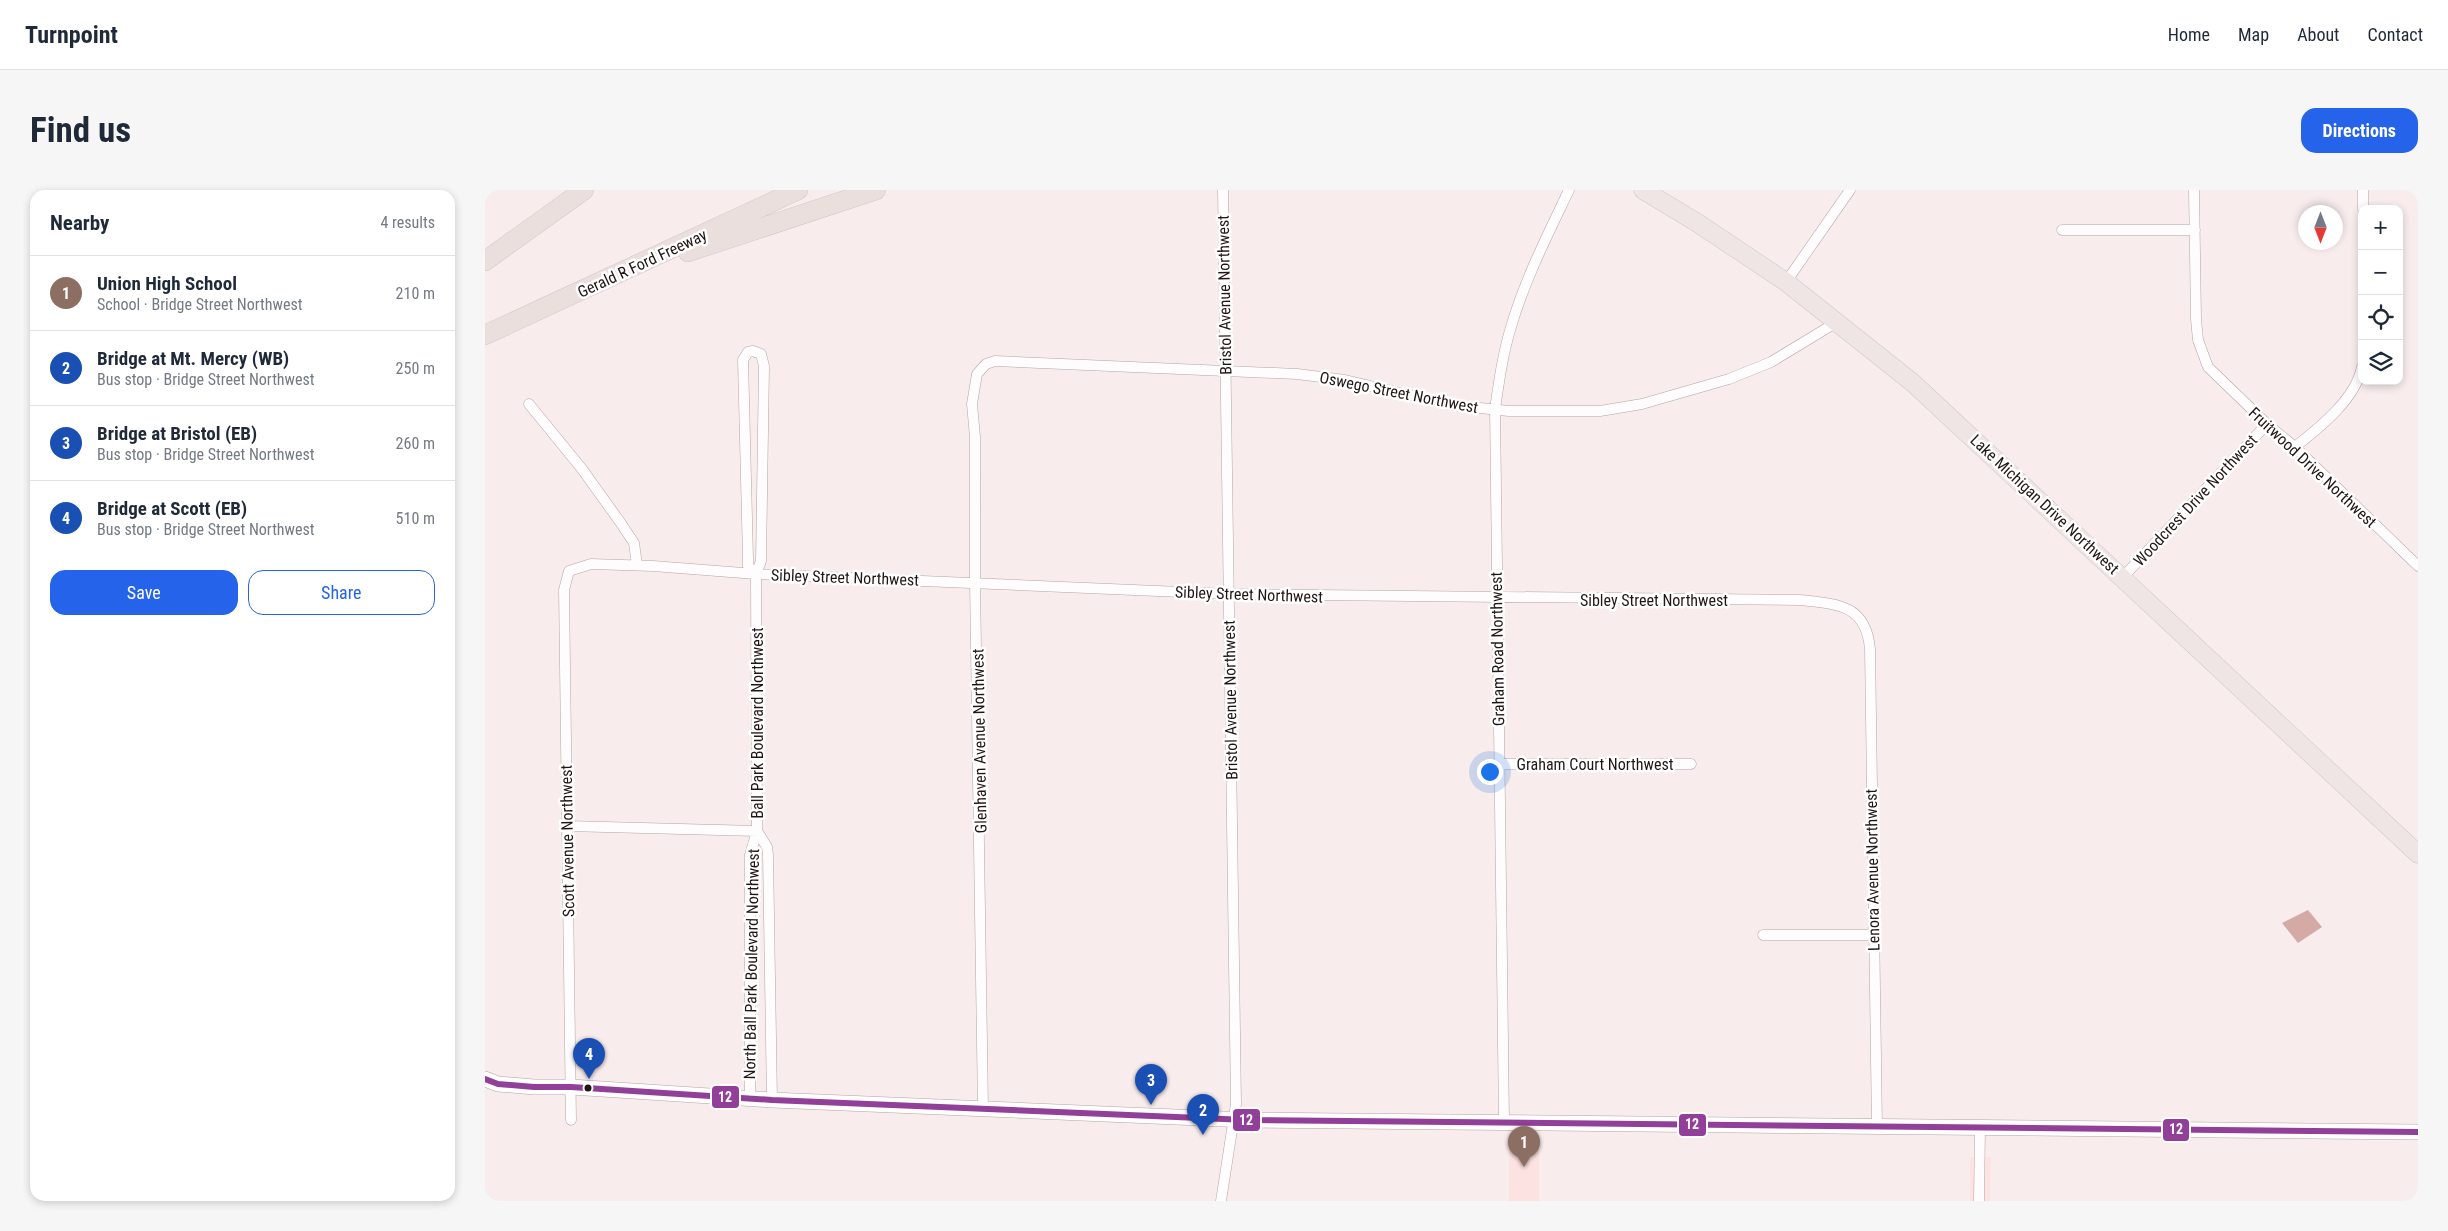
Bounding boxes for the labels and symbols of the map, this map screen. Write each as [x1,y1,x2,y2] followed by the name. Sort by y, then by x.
[2298,205,2343,250] north arrow
[1214,215,1235,375] street label: Bristol Avenue Northwest
[575,225,710,302] street label: Gerald R Ford Freeway
[1318,368,1480,417] street label: Oswego Street Northwest
[2245,403,2381,532] street label: Fruitwood Drive Northwest
[1966,431,2123,578] street label: Lake Michigan Drive Northwest
[2130,431,2261,570] street label: Woodcrest Drive Northwest
[771,565,920,590] street label: Sibley Street Northwest
[1487,571,1508,726] street label: Graham Road Northwest
[1175,582,1324,607] street label: Sibley Street Northwest
[1580,591,1728,610] street label: Sibley Street Northwest
[1220,620,1241,780] street label: Bristol Avenue Northwest
[748,627,767,819] street label: Ball Park Boulevard Northwest
[968,648,991,833] street label: Glenhaven Avenue Northwest
[1517,755,1674,774] street label: Graham Court Northwest
[1477,759,1503,785] your location
[557,764,578,917] street label: Scott Avenue Northwest
[1862,789,1883,951] street label: Lenora Avenue Northwest
[740,848,763,1080] street label: North Ball Park Boulevard Northwest
[573,1038,605,1079] pin: 4
[1135,1064,1167,1105] pin: 3
[583,1083,593,1093] unlabelled marker
[711,1085,740,1109] line badge: 12
[718,1089,732,1105] text: 12
[1187,1094,1219,1135] pin: 2
[1232,1108,1261,1132] line badge: 12
[1239,1112,1253,1128] text: 12
[1678,1113,1707,1137] line badge: 12
[1685,1116,1699,1132] text: 12
[2162,1118,2190,1142] line badge: 12
[2169,1121,2183,1137] text: 12
[1508,1126,1540,1167] pin: 1

